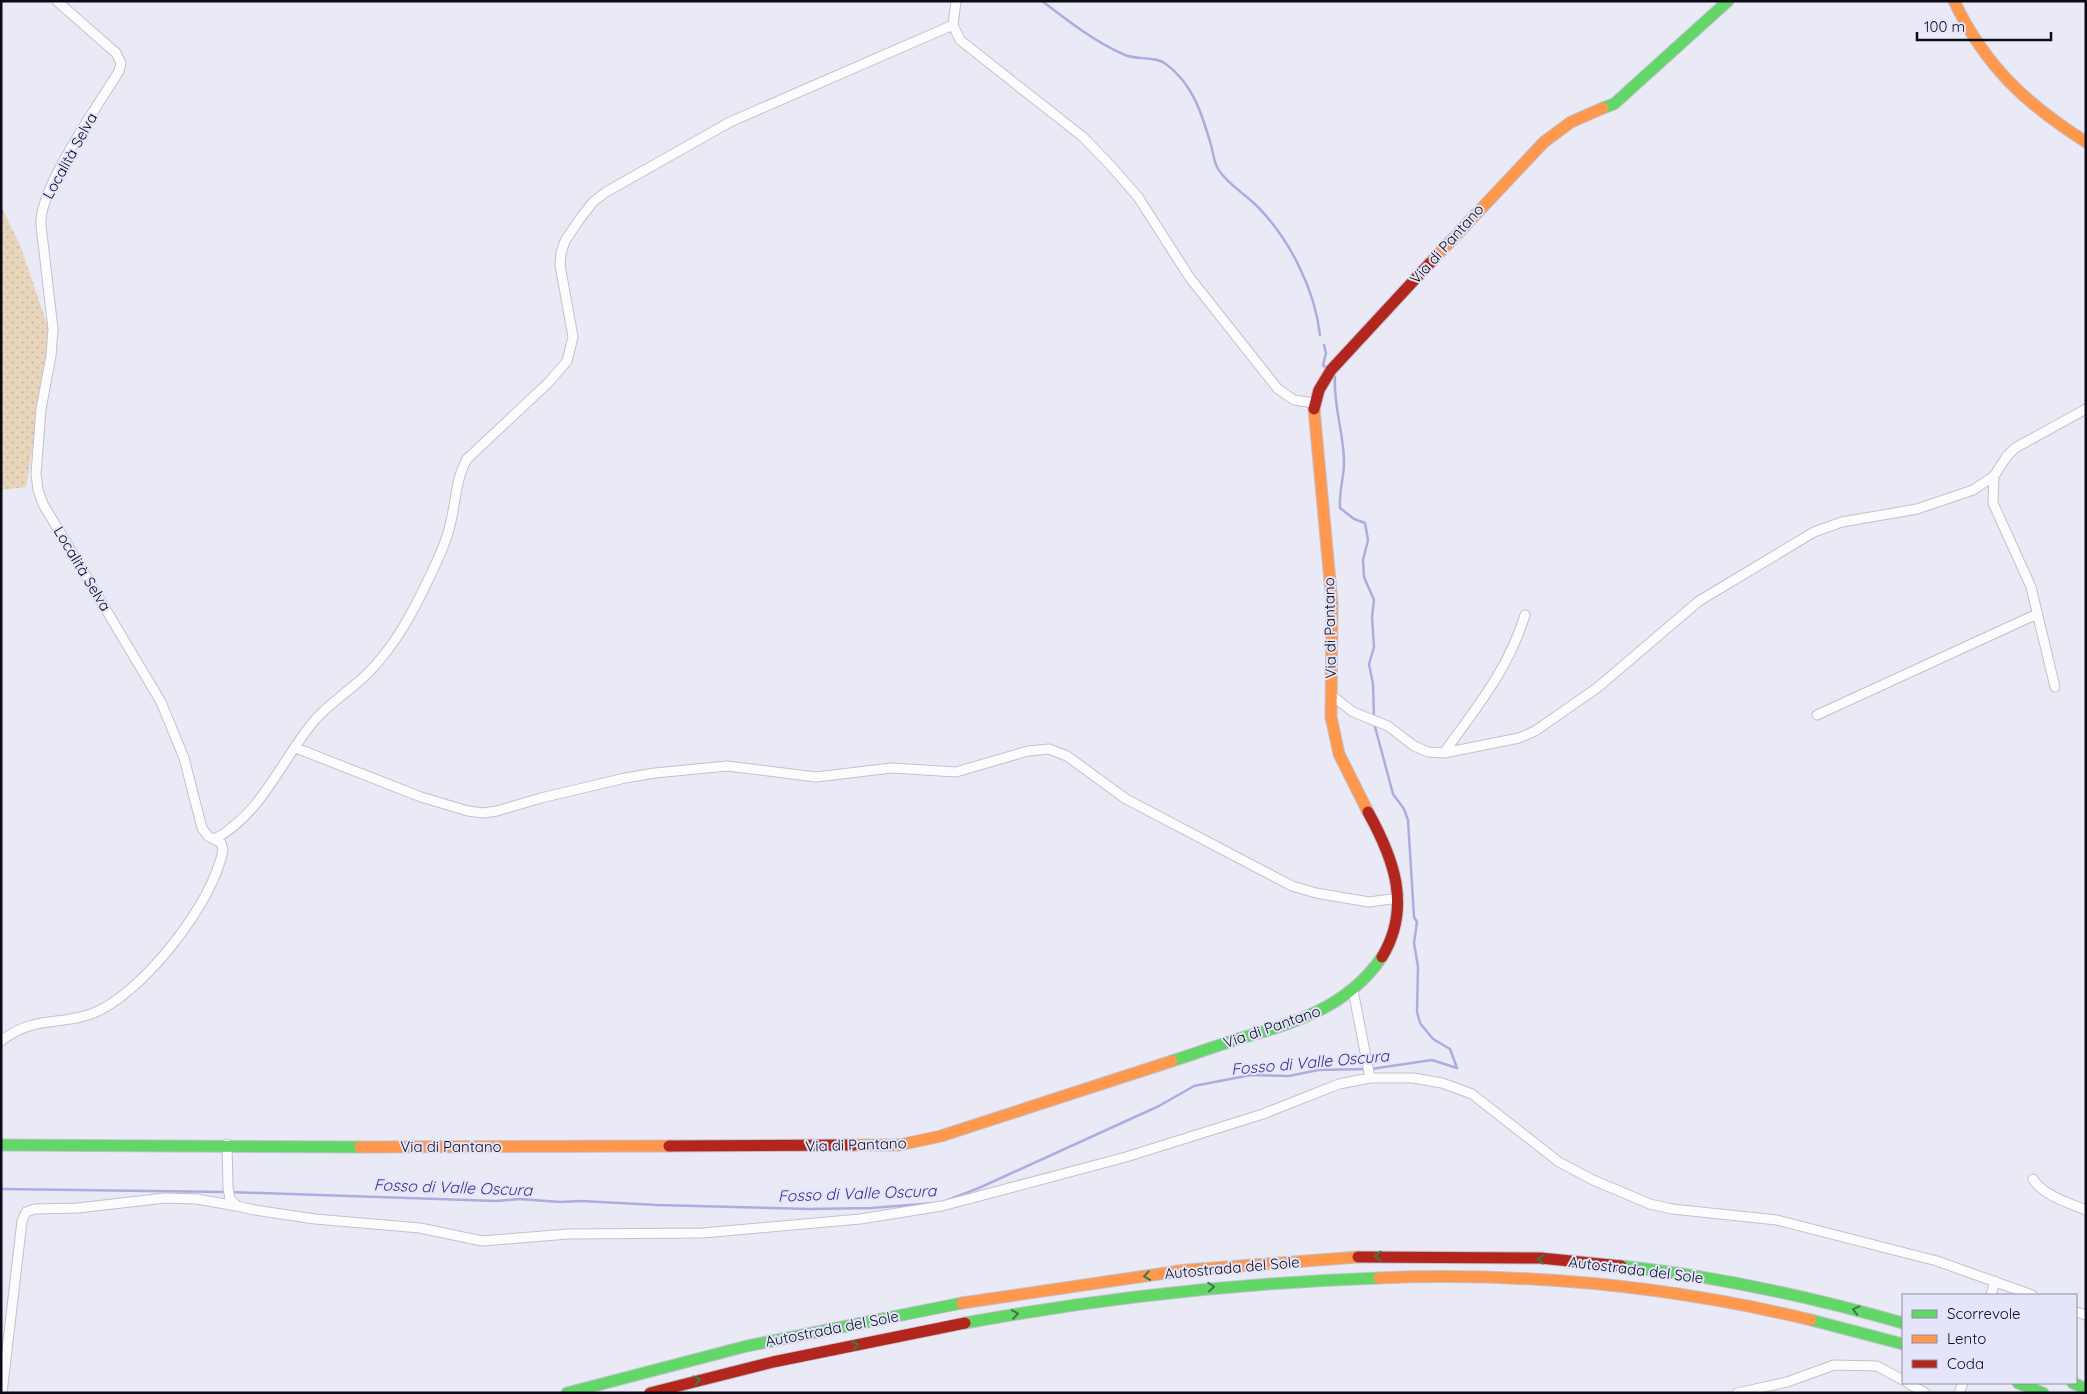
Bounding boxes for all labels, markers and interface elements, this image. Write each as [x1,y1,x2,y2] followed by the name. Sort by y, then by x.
[1917,10,2051,42] scale bar
[1924,17,1965,36] text: 100 m
[38,109,101,202] street label: Località Selva
[1406,200,1488,288] street label: Via di Pantano
[50,523,115,615] street label: Località Selva
[1319,577,1340,679] street label: Via di Pantano
[1221,1001,1323,1052] street label: Via di Pantano
[1230,1045,1391,1079] water label: Fosso di Valle Oscura
[805,1133,907,1156] street label: Via di Pantano
[400,1137,502,1156] street label: Via di Pantano
[373,1174,534,1200] water label: Fosso di Valle Oscura
[777,1180,938,1206] water label: Fosso di Valle Oscura
[1374,1251,1382,1261] one-way arrow
[1164,1252,1300,1283] street label: Autostrada del Sole
[1568,1252,1705,1287] street label: Autostrada del Sole
[1537,1253,1545,1264] one-way arrow
[1142,1270,1150,1281] one-way arrow
[1207,1282,1215,1293] one-way arrow
[1902,1294,2077,1384] legend
[1947,1304,2021,1323] text: Scorrevole
[1852,1305,1861,1316] one-way arrow
[764,1306,900,1351] street label: Autostrada del Sole
[1011,1310,1019,1320] one-way arrow
[1947,1329,1986,1348] text: Lento
[851,1340,860,1351] one-way arrow
[1947,1354,1984,1373] text: Coda
[692,1376,700,1386] one-way arrow

